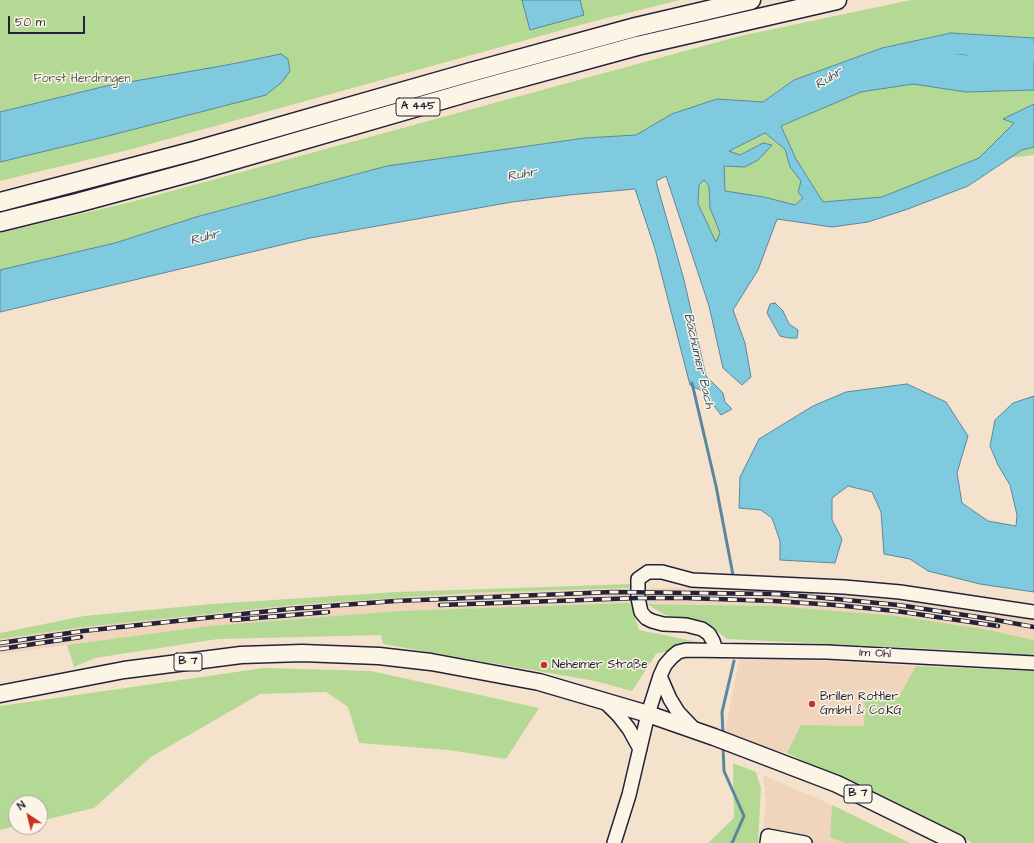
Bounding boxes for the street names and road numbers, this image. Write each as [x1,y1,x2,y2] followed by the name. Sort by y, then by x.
[396,98,440,116] road number: A 445
[859,646,891,662] street label: Im Ohl
[174,653,202,671] road number: B 7
[844,785,872,803] road number: B 7

